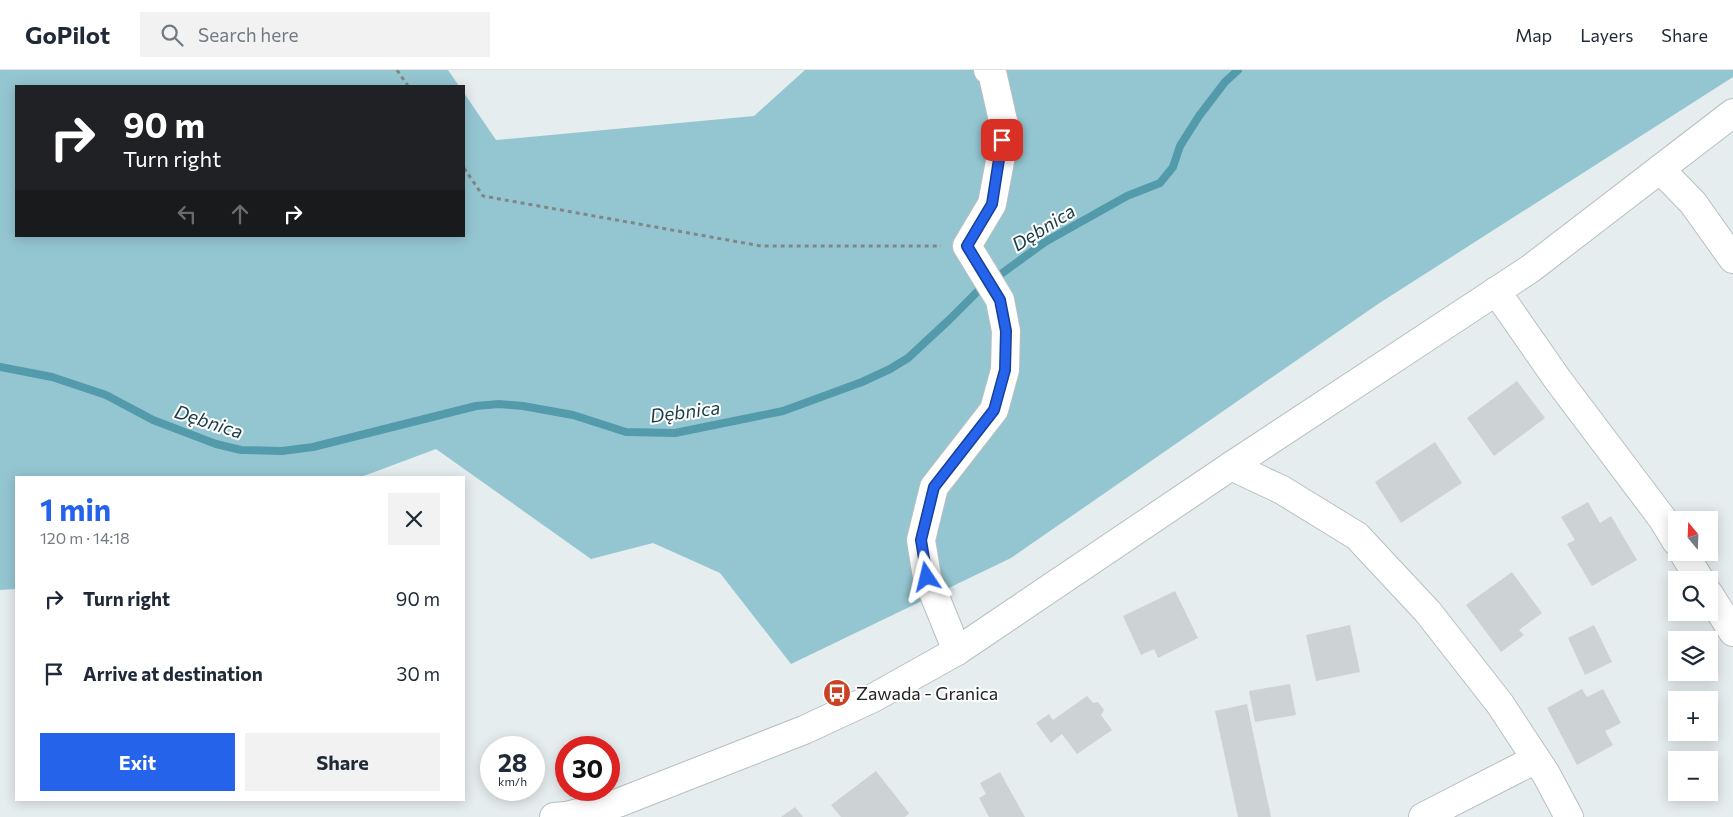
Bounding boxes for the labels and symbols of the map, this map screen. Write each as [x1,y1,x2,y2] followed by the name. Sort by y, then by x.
[981,119,1023,161] pin
[1007,199,1079,255] water label: Dębnica
[649,395,721,427] water label: Dębnica
[172,399,246,443] water label: Dębnica
[1668,511,1718,561] north arrow
[900,550,952,602] position arrow
[822,678,852,708] bus stop icon: Zawada - Granica
[856,682,998,704] place label: Zawada - Granica
[555,736,620,801] speed limit sign: 30

